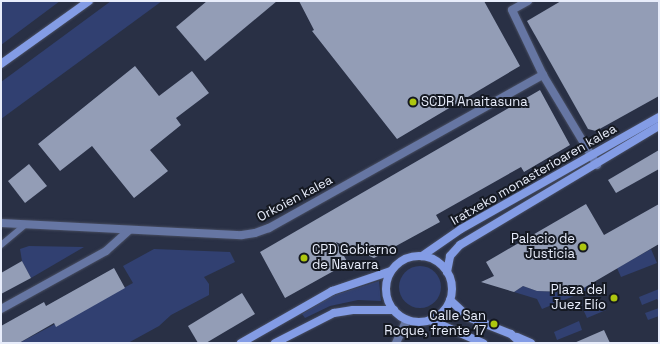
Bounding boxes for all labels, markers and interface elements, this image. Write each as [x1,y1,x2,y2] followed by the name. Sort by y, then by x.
[421,94,528,110] place label: SCDR Anaitasuna
[408,97,418,107] marker: SCDR Anaitasuna
[448,121,620,229] street label: Iratxeko monasterioaren kalea
[255,173,335,225] street label: Orkoien kalea
[511,232,575,263] place label: Palacio de Justicia
[578,242,588,252] marker: Palacio de Justicia
[312,243,397,274] place label: CPD Gobierno de Navarra
[299,253,309,263] marker: CPD Gobierno de Navarra
[551,283,606,314] place label: Plaza del Juez Elío
[609,293,619,303] marker: Plaza del Juez Elío
[384,309,486,340] place label: Calle San Roque, frente 17
[489,319,499,329] marker: Calle San Roque, frente 17

